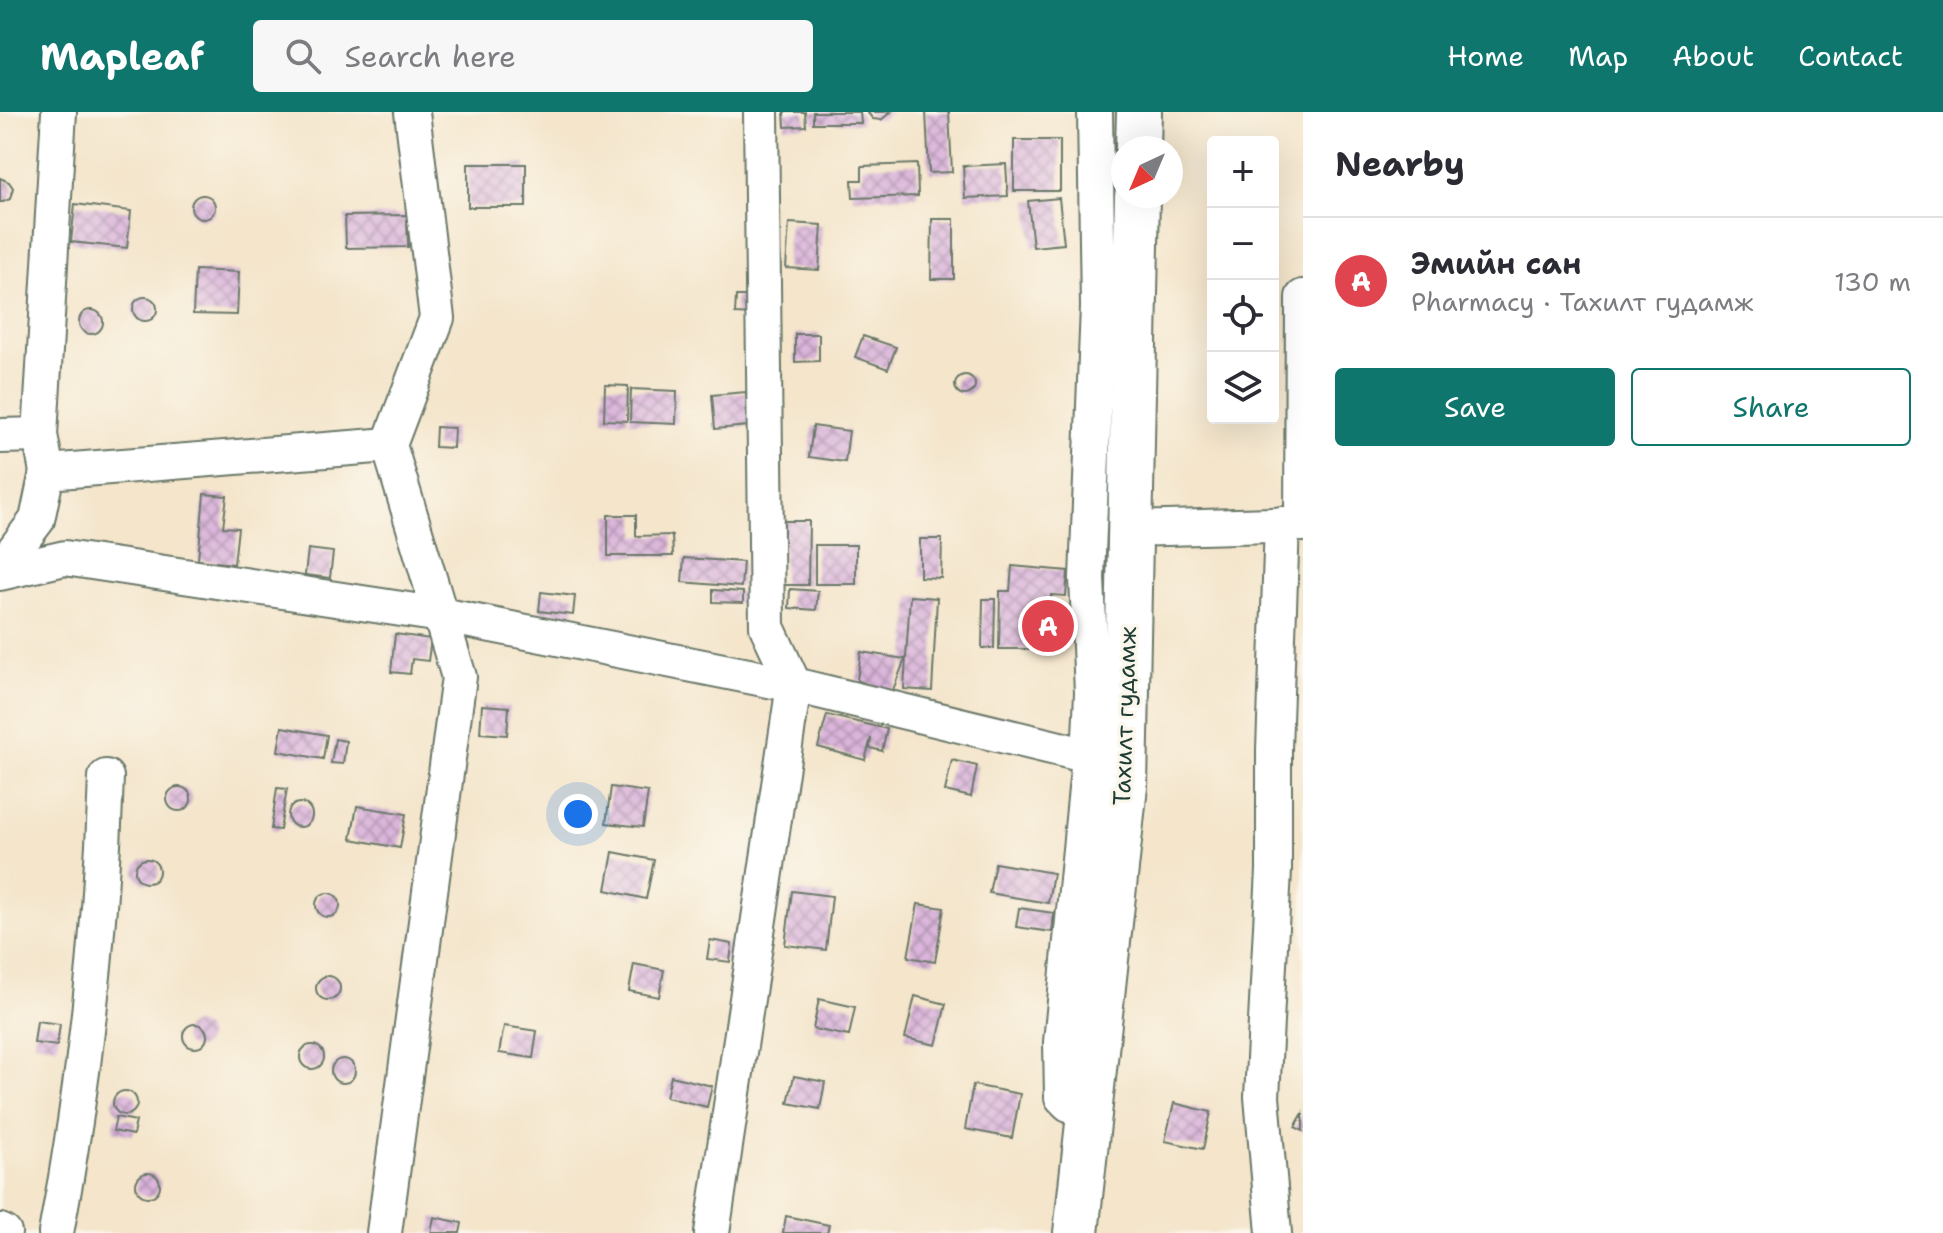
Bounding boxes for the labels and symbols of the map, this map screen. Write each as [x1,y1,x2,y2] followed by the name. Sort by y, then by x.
[1111,136,1183,208] north arrow
[1022,596,1074,656] pin: A
[1106,626,1144,806] street label: Тахилт гудамж
[558,794,598,834] your location

